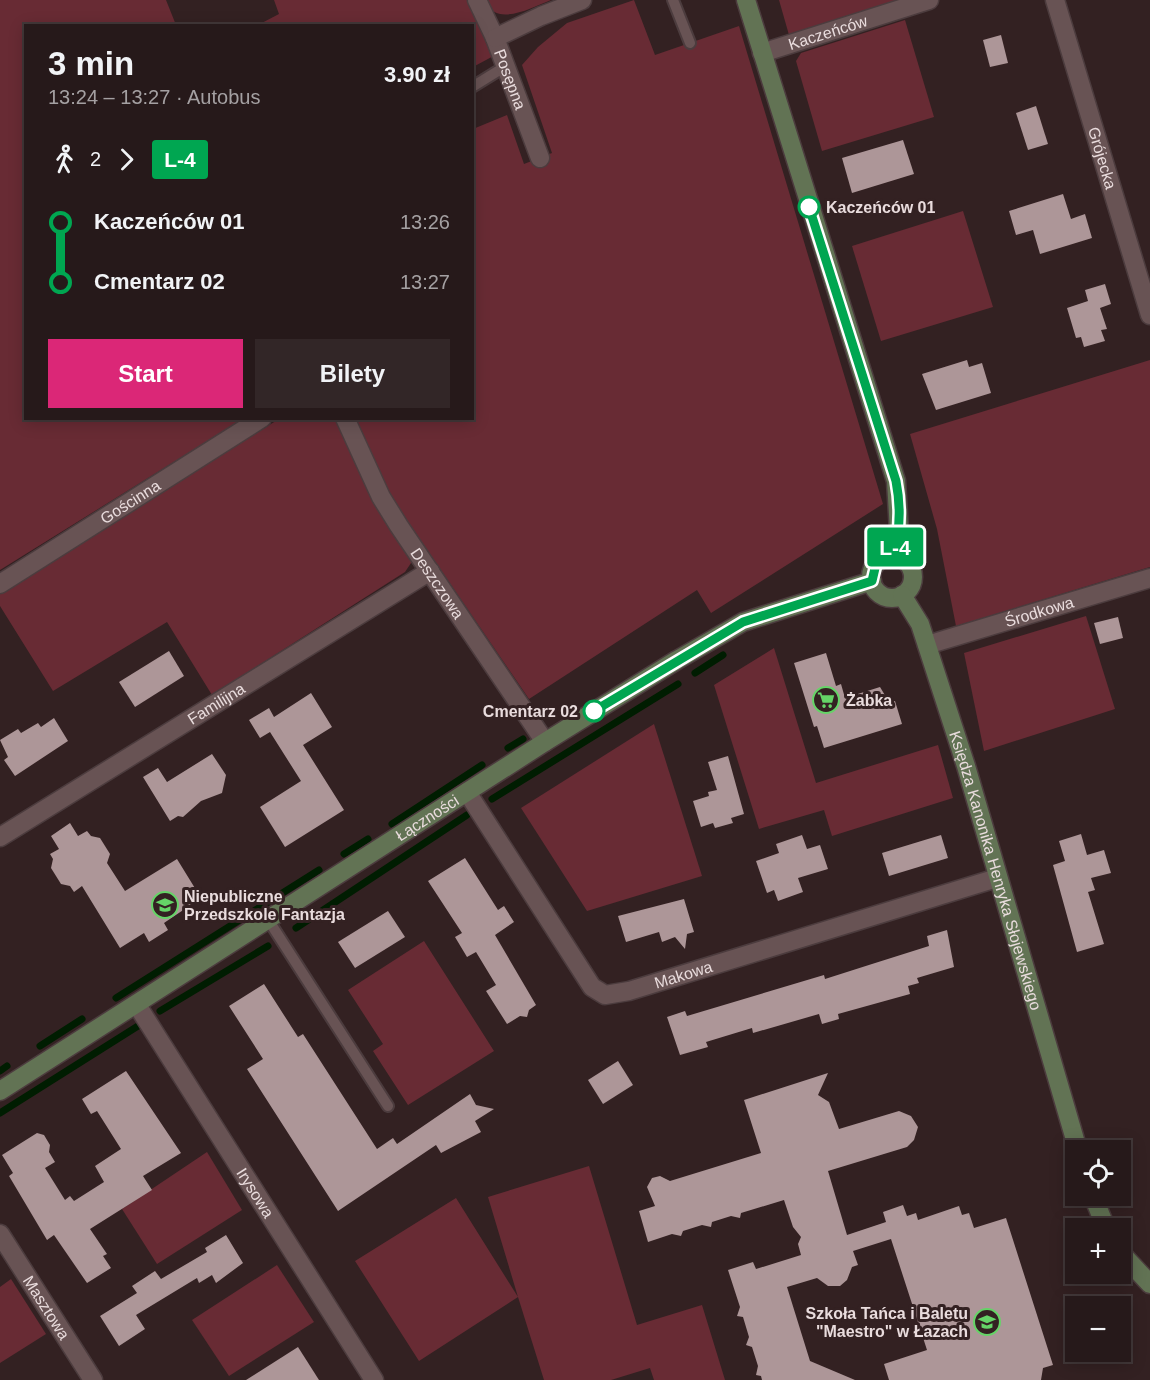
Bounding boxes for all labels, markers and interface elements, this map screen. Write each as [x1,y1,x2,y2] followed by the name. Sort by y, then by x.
[786,12,870,53] street label: Kaczeńców
[48,45,134,82] text: 3 min
[491,47,529,112] street label: Posępna
[384,62,450,87] text: 3.90 zł
[48,86,260,108] text: 13:24 – 13:27 · Autobus
[1085,125,1120,191] street label: Grójecka
[48,143,81,176] icon: walk
[110,143,143,176] icon: forward
[90,148,101,170] text: 2
[164,148,196,171] text: L-4
[798,196,820,218] marker: Kaczeńców 01
[826,199,935,216] place label: Kaczeńców 01
[94,209,244,234] text: Kaczeńców 01
[400,211,450,233] text: 13:26
[94,269,225,294] text: Cmentarz 02
[400,271,450,293] text: 13:27
[48,339,243,408] button: Start
[255,339,450,408] button: Bilety
[97,477,164,527] street label: Gościnna
[860,528,930,566] line badge: L-4
[879,536,911,559] text: L-4
[407,545,467,622] street label: Deszczowa
[1002,593,1076,630] street label: Środkowa
[185,680,248,728] street label: Familijna
[811,685,841,715] supermarket icon: Żabka
[846,692,892,709] place label: Żabka
[583,700,605,722] marker: Cmentarz 02
[483,703,578,720] place label: Cmentarz 02
[946,729,1045,1012] street label: Księdza Kanonika Henryka Słojewskiego
[393,792,462,844] street label: Łączności
[184,888,345,923] place label: Niepubliczne Przedszkole Fantazja
[150,890,180,920] school or university icon: Niepubliczne Przedszkole Fantazja
[652,958,715,992] street label: Makowa
[1065,1140,1131,1362] map controls
[1065,1140,1131,1206] button: locate
[233,1165,277,1221] street label: Irysowa
[1065,1218,1131,1284] button: +
[20,1273,73,1343] street label: Masztowa
[1065,1296,1131,1362] button: −
[806,1305,968,1340] place label: Szkoła Tańca i Baletu "Maestro" w Łazach
[972,1307,1002,1337] school or university icon: Szkoła Tańca i Baletu "Maestro" w Łazach

